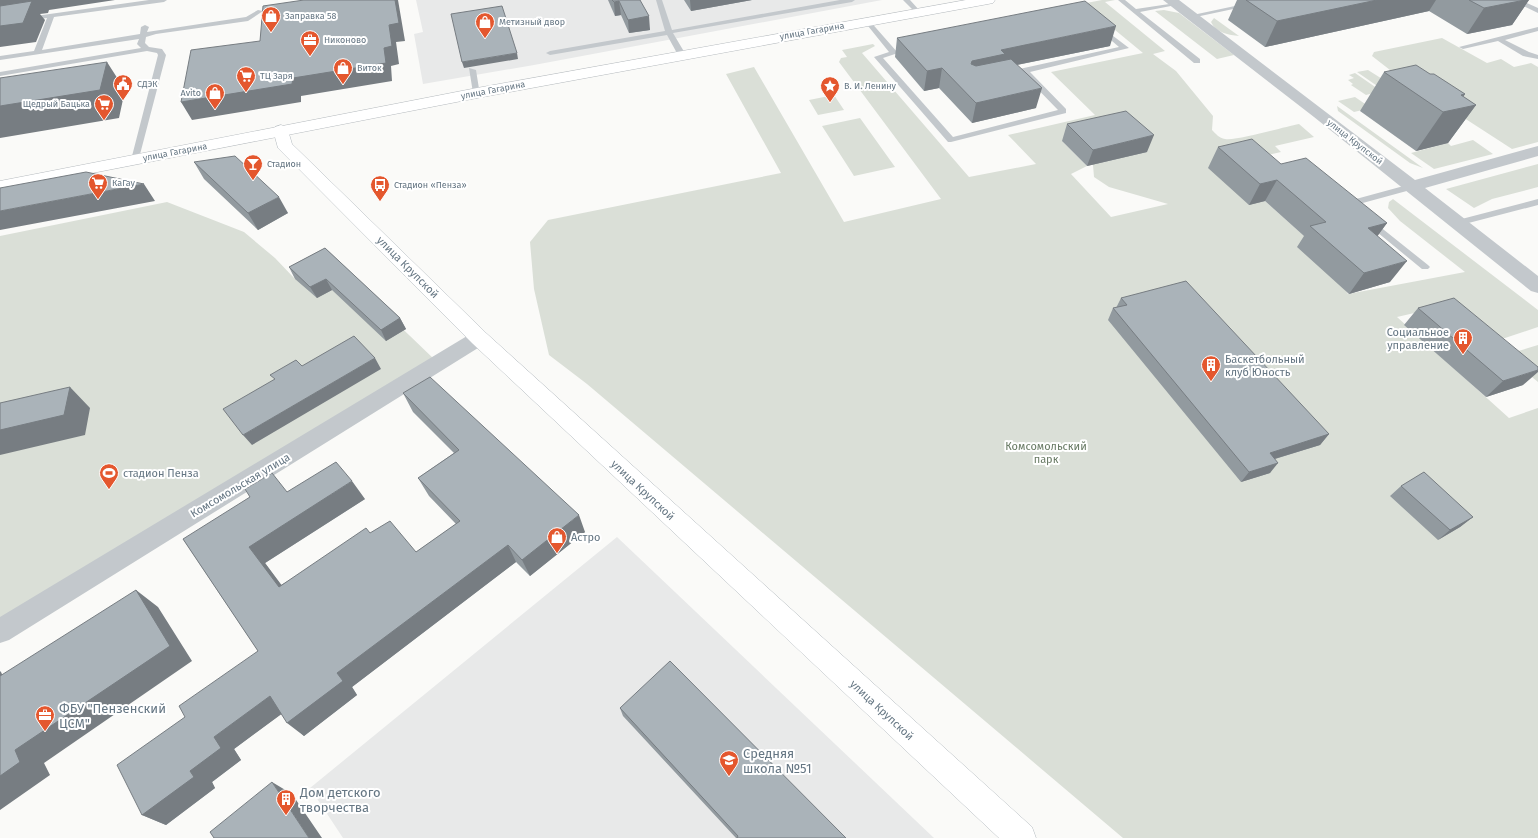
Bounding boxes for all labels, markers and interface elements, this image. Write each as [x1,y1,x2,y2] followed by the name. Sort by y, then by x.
[260,5,282,33] shop icon: Заправка 58
[285,11,336,21] place label: Заправка 58
[474,11,496,39] shop icon: Метизный двор
[499,17,565,27] place label: Метизный двор
[779,20,845,42] street label: улица Гагарина
[299,29,321,57] office icon: Никоново
[324,35,366,45] place label: Никоново
[332,57,354,85] shop icon: Виток
[357,63,382,73] place label: Виток
[235,65,257,93] supermarket icon: ТЦ Заря
[260,71,293,81] place label: ТЦ Заря
[112,73,134,101] public building icon: СДЭК
[819,75,841,103] place icon: В. И. Ленину
[137,79,158,89] place label: СДЭК
[460,79,526,101] street label: улица Гагарина
[844,81,897,91] place label: В. И. Ленину
[204,82,226,110] shop icon: Avito
[181,88,201,98] place label: Avito
[93,93,115,121] supermarket icon: Щедрый Бацька
[23,99,90,109] place label: Щедрый Бацька
[1325,117,1385,167] street label: улица Крупской
[142,141,208,163] street label: улица Гагарина
[242,153,264,181] bar icon: Стадион
[267,159,301,169] place label: Стадион
[87,172,109,200] supermarket icon: КаГау
[369,174,391,202] bus stop icon: Стадион «Пенза»
[112,178,136,188] place label: КаГау
[394,180,466,190] place label: Стадион «Пенза»
[374,234,441,301] street label: улица Крупской
[1387,326,1449,352] place label: Социальное управление
[1452,327,1474,355] building icon: Социальное управление
[1225,353,1305,379] place label: Баскетбольный клуб Юность
[1200,354,1222,382] building icon: Баскетбольный клуб Юность
[1005,440,1087,466] park label: Комсомольский парк
[188,451,292,520] street label: Комсомольская улица
[608,458,677,523] street label: улица Крупской
[98,462,120,490] sports icon: стадион Пенза
[123,467,199,480] place label: стадион Пенза
[546,526,568,554] shop icon: Астро
[571,531,600,544] place label: Астро
[847,678,916,743] street label: улица Крупской
[59,701,166,731] place label: ФБУ "Пензенский ЦСМ"
[34,704,56,732] office icon: ФБУ "Пензенский ЦСМ"
[743,746,812,776] place label: Средняя школа №51
[718,749,740,777] school or university icon: Средняя школа №51
[299,785,381,815] place label: Дом детского творчества
[275,788,297,816] building icon: Дом детского творчества

